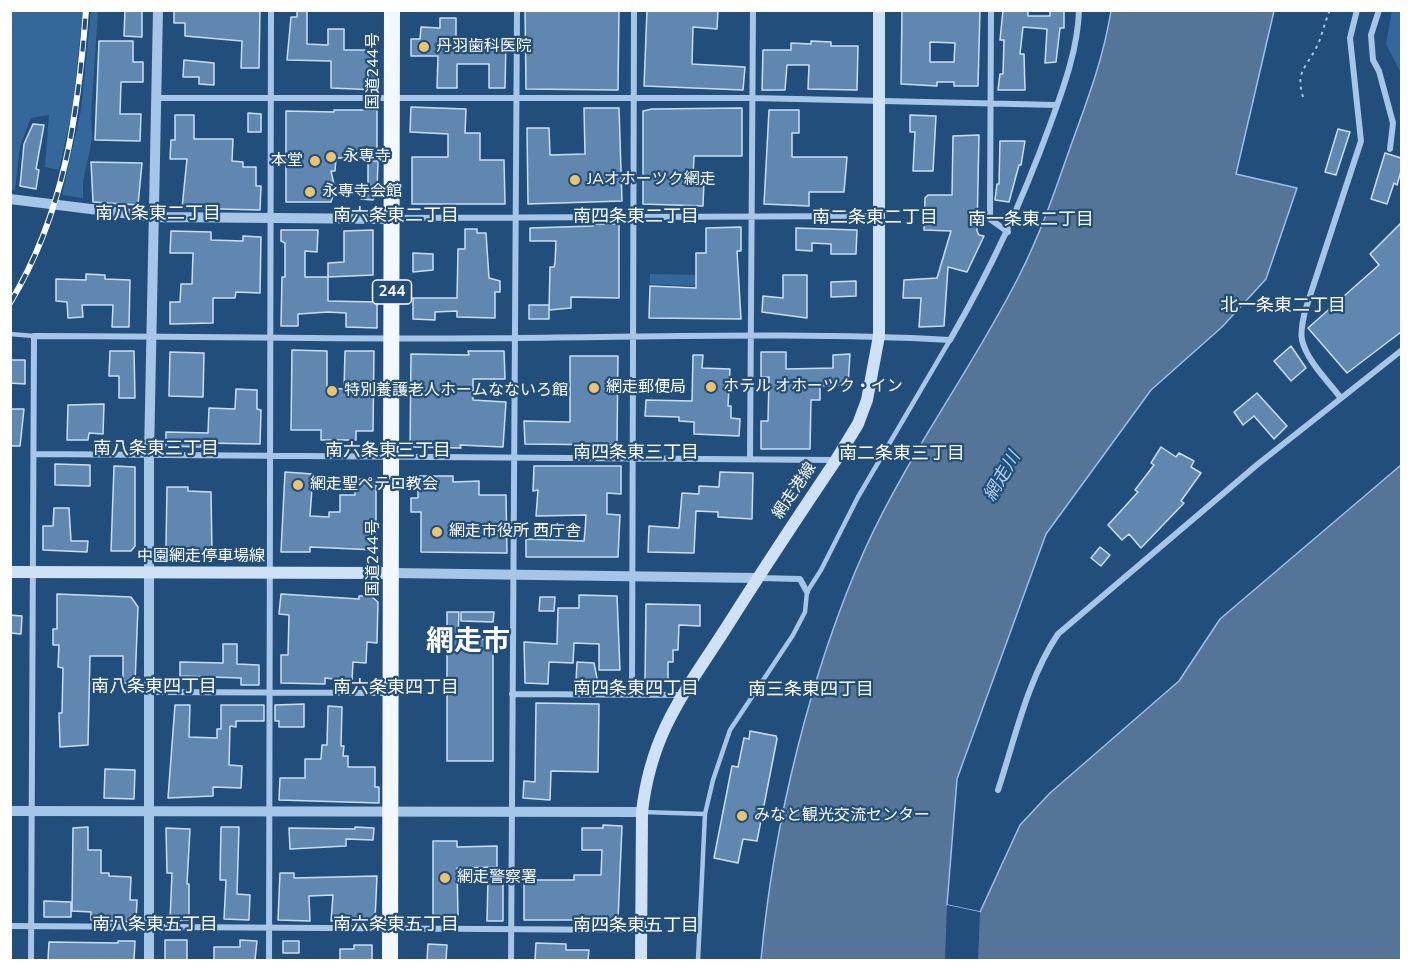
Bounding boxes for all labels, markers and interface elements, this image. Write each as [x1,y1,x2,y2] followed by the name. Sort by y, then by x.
[364,33,384,109] street label: 国道244号
[436,37,532,57] place label: 丹羽歯科医院
[417,40,431,54] marker: 丹羽歯科医院
[343,147,391,167] place label: 永専寺
[324,150,338,164] marker: 永専寺
[271,151,303,171] place label: 本堂
[308,154,322,168] marker: 本堂
[587,170,716,190] place label: JAオホーツク網走
[568,173,582,187] marker: JAオホーツク網走
[322,182,402,202] place label: 永専寺会館
[303,185,317,199] marker: 永専寺会館
[95,204,221,226] district label: 南八条東二丁目
[333,206,459,228] district label: 南六条東二丁目
[573,207,699,229] district label: 南四条東二丁目
[812,208,938,230] district label: 南二条東二丁目
[968,210,1094,232] district label: 南一条東二丁目
[372,280,412,304] road number: 244
[1220,296,1346,318] district label: 北一条東二丁目
[723,377,903,397] place label: ホテル オホーツク・イン
[606,378,686,398] place label: 網走郵便局
[704,380,718,394] marker: ホテル オホーツク・イン
[344,381,568,401] place label: 特別養護老人ホームなないろ館
[587,381,601,395] marker: 網走郵便局
[325,384,339,398] marker: 特別養護老人ホームなないろ館
[93,439,219,461] district label: 南八条東三丁目
[325,441,451,463] district label: 南六条東三丁目
[573,443,699,465] district label: 南四条東三丁目
[839,444,965,466] district label: 南二条東三丁目
[980,448,1026,506] water label: 網走川
[769,459,821,523] street label: 網走港線
[310,475,438,495] place label: 網走聖ペテロ教会
[291,478,305,492] marker: 網走聖ペテロ教会
[364,520,384,596] street label: 国道244号
[449,522,581,542] place label: 網走市役所 西庁舎
[430,525,444,539] marker: 網走市役所 西庁舎
[137,547,265,567] street label: 中園網走停車場線
[426,626,510,660] district label: 網走市
[91,677,217,699] district label: 南八条東四丁目
[333,678,459,700] district label: 南六条東四丁目
[573,679,699,701] district label: 南四条東四丁目
[748,680,874,702] district label: 南三条東四丁目
[754,806,930,826] place label: みなと観光交流センター
[735,809,749,823] marker: みなと観光交流センター
[457,868,537,888] place label: 網走警察署
[438,871,452,885] marker: 網走警察署
[92,915,218,937] district label: 南八条東五丁目
[333,915,459,937] district label: 南六条東五丁目
[573,916,699,938] district label: 南四条東五丁目

